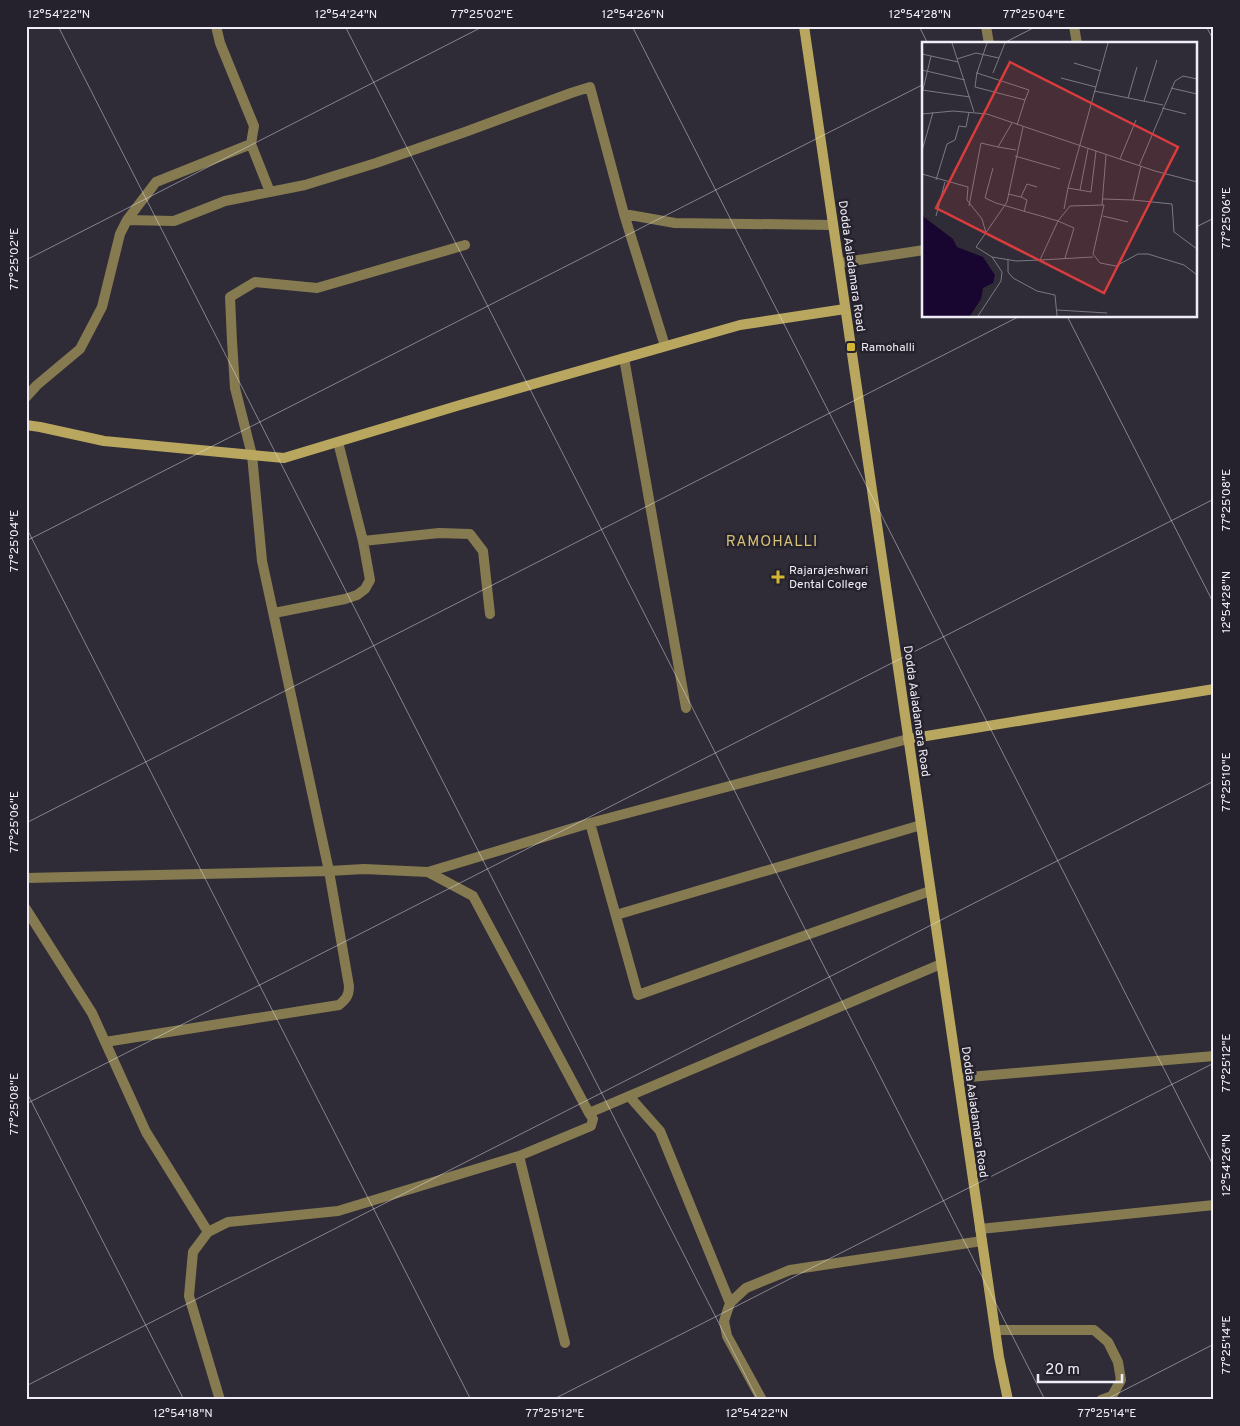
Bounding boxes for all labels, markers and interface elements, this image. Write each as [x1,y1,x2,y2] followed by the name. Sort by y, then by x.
[28,7,90,23] text: 12°54'22"N
[315,7,377,23] text: 12°54'24"N
[451,7,513,23] text: 77°25'02"E
[602,7,664,23] text: 12°54'26"N
[889,7,951,23] text: 12°54'28"N
[1003,7,1065,23] text: 77°25'04"E
[922,42,1198,318] inset map
[1219,187,1235,249] text: 77°25'06"E
[834,199,868,333] street label: Dodda Aaladamara Road
[7,228,23,290] text: 77°25'02"E
[861,340,915,356] place label: Ramohalli
[845,341,857,353] marker: Ramohalli
[1219,469,1235,531] text: 77°25'08"E
[7,510,23,572] text: 77°25'04"E
[726,533,818,552] district label: RAMOHALLI
[789,563,868,593] place label: Rajarajeshwari Dental College
[771,570,785,584] marker: Rajarajeshwari Dental College
[1219,571,1235,633] text: 12°54'28"N
[899,644,933,778] street label: Dodda Aaladamara Road
[1219,752,1235,812] text: 77°25'10"E
[7,791,23,853] text: 77°25'06"E
[1219,1033,1235,1093] text: 77°25'12"E
[957,1045,991,1179] street label: Dodda Aaladamara Road
[7,1073,23,1135] text: 77°25'08"E
[1219,1134,1235,1196] text: 12°54'26"N
[1219,1316,1235,1374] text: 77°25'14"E
[1038,1351,1121,1383] scale bar
[1045,1361,1080,1380] text: 20 m
[153,1406,213,1422] text: 12°54'18"N
[525,1406,585,1422] text: 77°25'12"E
[726,1406,788,1422] text: 12°54'22"N
[1078,1406,1136,1422] text: 77°25'14"E

